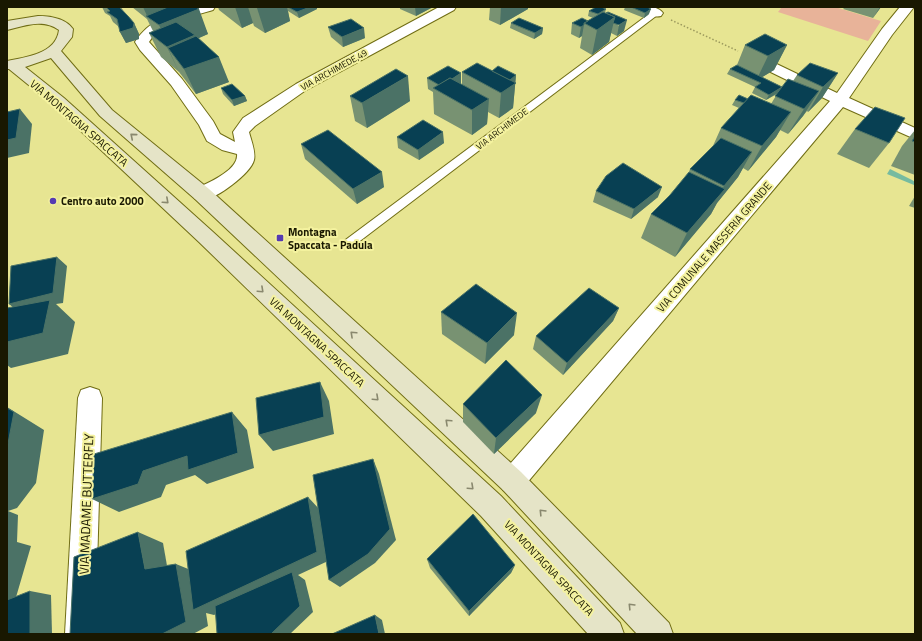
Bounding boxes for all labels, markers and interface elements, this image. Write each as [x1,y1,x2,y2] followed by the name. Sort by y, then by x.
[298,46,369,93] street label: VIA ARCHIMEDE,49
[26,76,132,170] street label: VIA MONTAGNA SPACCATA
[473,105,530,153] street label: VIA ARCHIMEDE
[131,134,138,141] one-way arrow
[653,178,775,316] street label: VIA COMUNALE MASSERIA GRANDE
[61,193,144,209] place label: Centro auto 2000
[48,196,58,206] marker: Centro auto 2000
[162,196,169,203] one-way arrow
[288,224,373,253] place label: Montagna Spaccata - Padula
[275,233,285,243] marker: Montagna Spaccata - Padula
[256,285,264,293] one-way arrow
[266,293,369,391] street label: VIA MONTAGNA SPACCATA
[350,331,357,338] one-way arrow
[371,393,379,401] one-way arrow
[445,419,453,427] one-way arrow
[74,433,98,575] street label: VIA MADAME BUTTERFLY
[466,482,474,490] one-way arrow
[539,509,546,517] one-way arrow
[500,517,598,620] street label: VIA MONTAGNA SPACCATA
[629,603,636,611] one-way arrow

